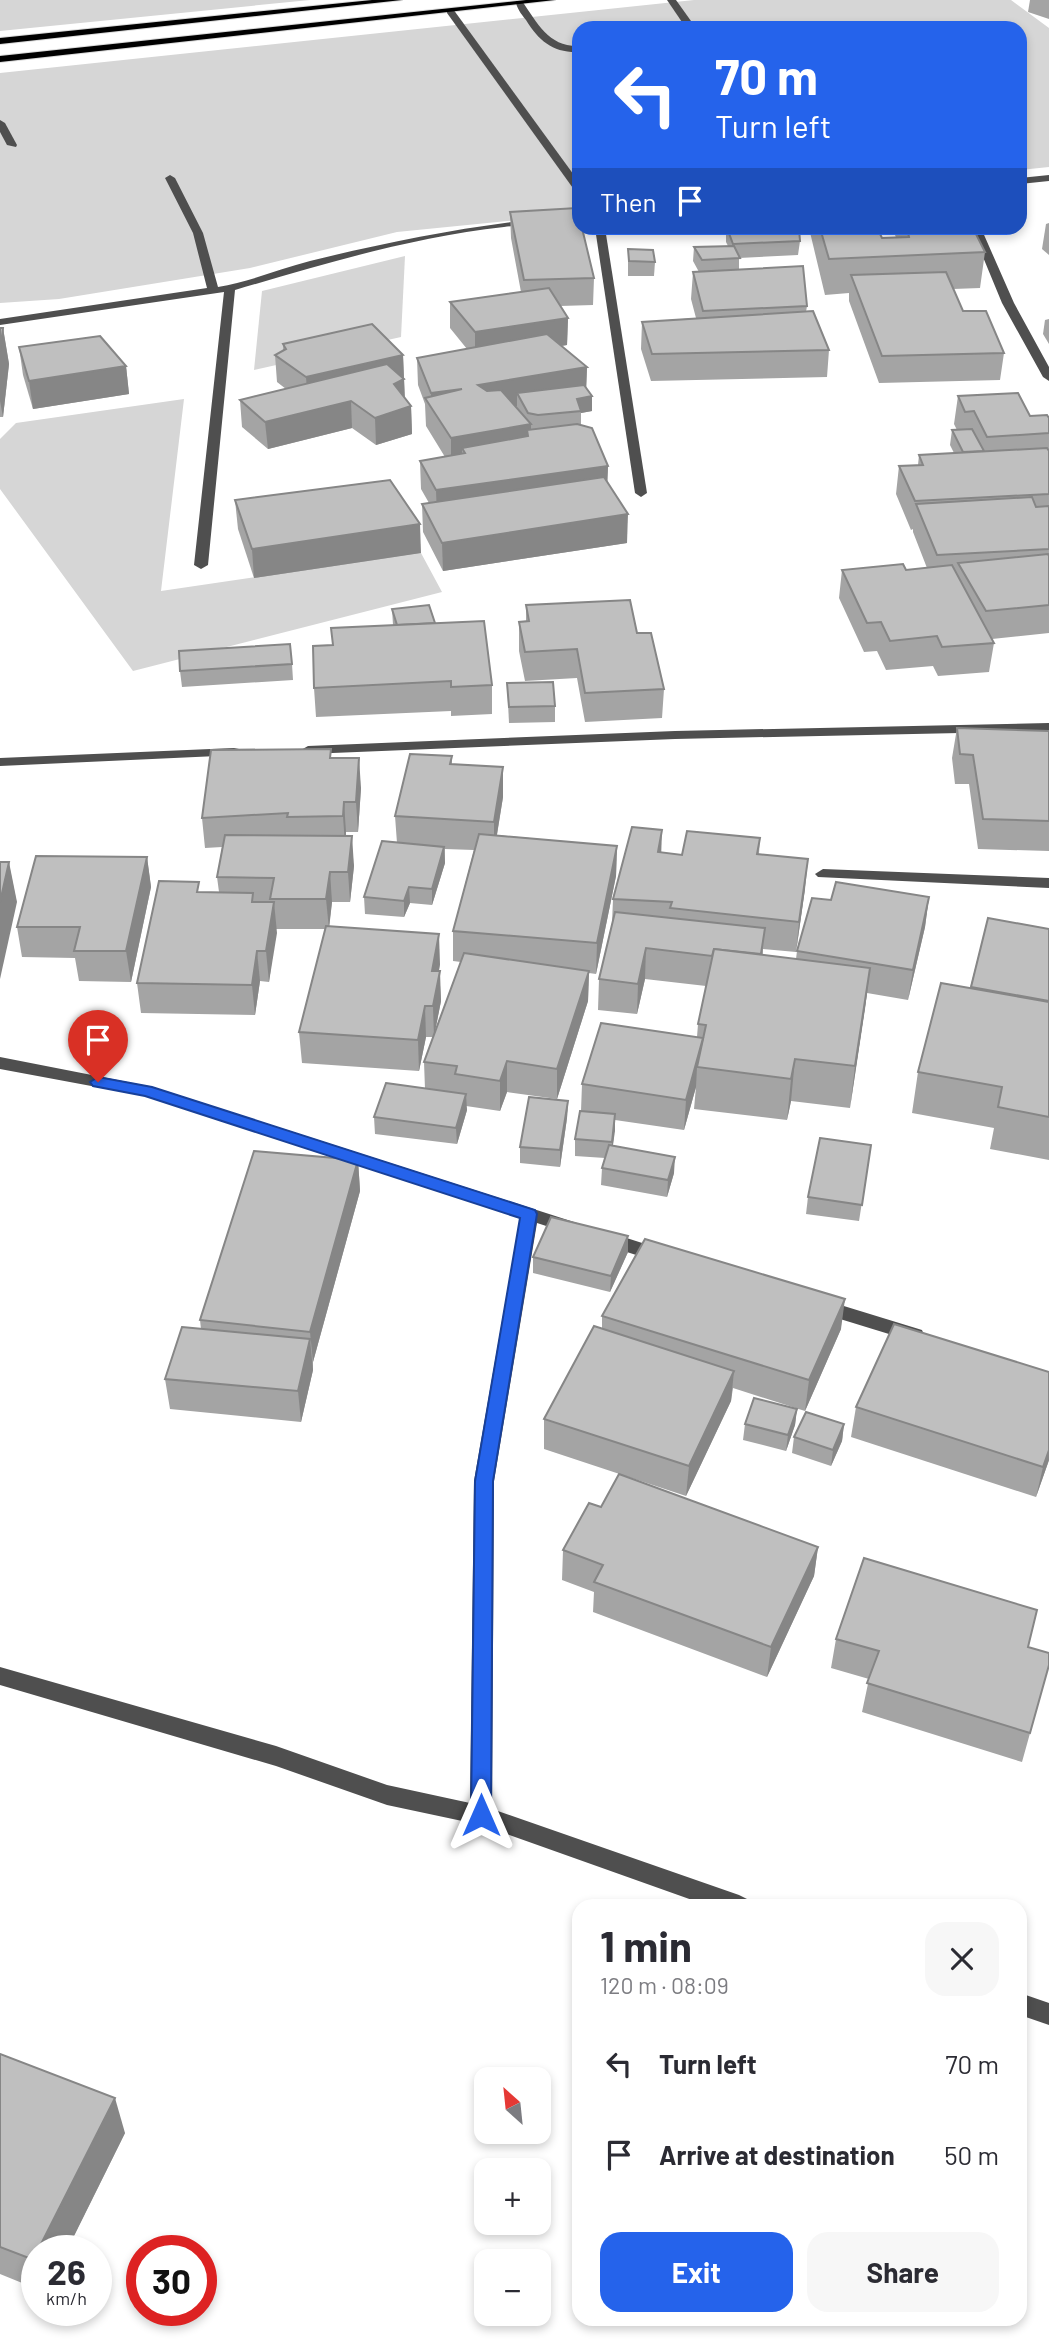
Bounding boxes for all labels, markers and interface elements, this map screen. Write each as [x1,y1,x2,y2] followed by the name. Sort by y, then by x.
[715,46,818,105] text: 70 m
[600,49,691,140] icon: left
[715,106,832,144] text: Turn left
[671,182,709,220] icon: arrive
[600,186,657,217] text: Then
[68,1010,128,1082] pin
[79,1021,117,1059] icon: arrive
[444,1778,518,1852] position arrow
[600,1920,692,1970] text: 1 min
[925,1922,999,1996] button: close
[600,1971,729,1999] text: 120 m · 08:09
[600,2045,638,2083] icon: left
[659,2048,757,2079] text: Turn left
[945,2048,999,2079] text: 70 m
[474,2067,551,2144] north arrow
[474,2067,551,2326] map controls
[600,2136,638,2174] icon: arrive
[659,2139,895,2170] text: Arrive at destination
[944,2139,999,2170] text: 50 m
[474,2158,551,2235] button: +
[600,2232,793,2312] button: Exit
[807,2232,999,2312] button: Share
[126,2235,217,2326] speed limit sign: 30
[474,2249,551,2326] button: −
[47,2250,86,2292] text: 26
[46,2287,87,2309] text: km/h

